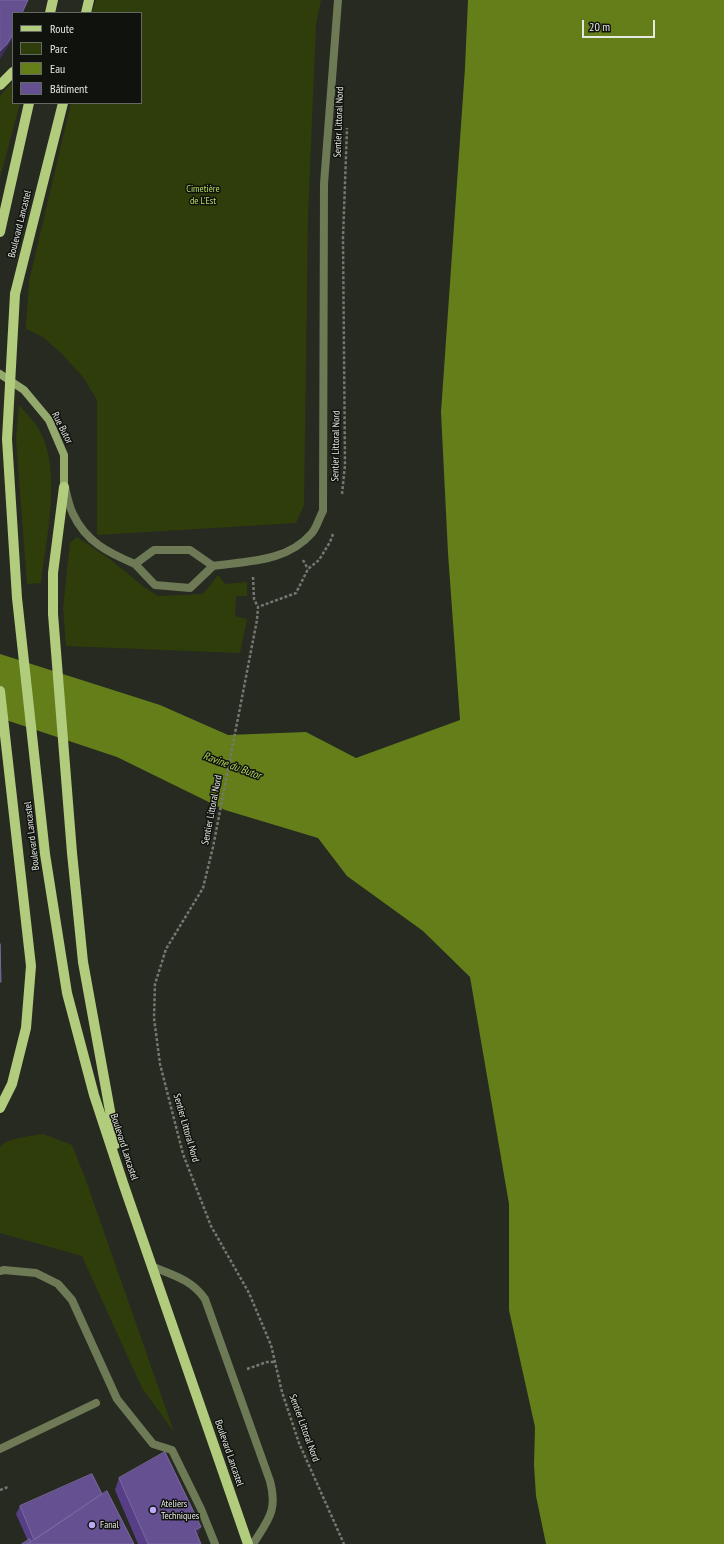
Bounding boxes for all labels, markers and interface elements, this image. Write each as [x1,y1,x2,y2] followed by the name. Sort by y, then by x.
[12,12,142,104] legend
[584,12,657,38] scale bar
[589,19,610,34] text: 20 m
[50,21,74,36] text: Route
[50,41,67,56] text: Parc
[50,61,65,76] text: Eau
[50,81,88,96] text: Bâtiment
[332,86,346,158] street label: Sentier Littoral Nord
[186,183,220,206] park label: Cimetière de L'Est
[6,189,34,259] street label: Boulevard Lancastel
[49,410,75,446] street label: Rue Butor
[329,411,343,481] street label: Sentier Littoral Nord
[201,749,263,783] water label: Ravine du Butor
[199,774,225,846] street label: Sentier Littoral Nord
[22,801,42,871] street label: Boulevard Lancastel
[170,1092,202,1164] street label: Sentier Littoral Nord
[108,1112,140,1182] street label: Boulevard Lancastel
[286,1393,322,1463] street label: Sentier Littoral Nord
[212,1418,246,1488] street label: Boulevard Lancastel
[161,1498,199,1522] place label: Ateliers Techniques
[148,1505,158,1515] marker: Ateliers Techniques
[100,1519,119,1531] place label: Fanal
[87,1520,97,1530] marker: Fanal

